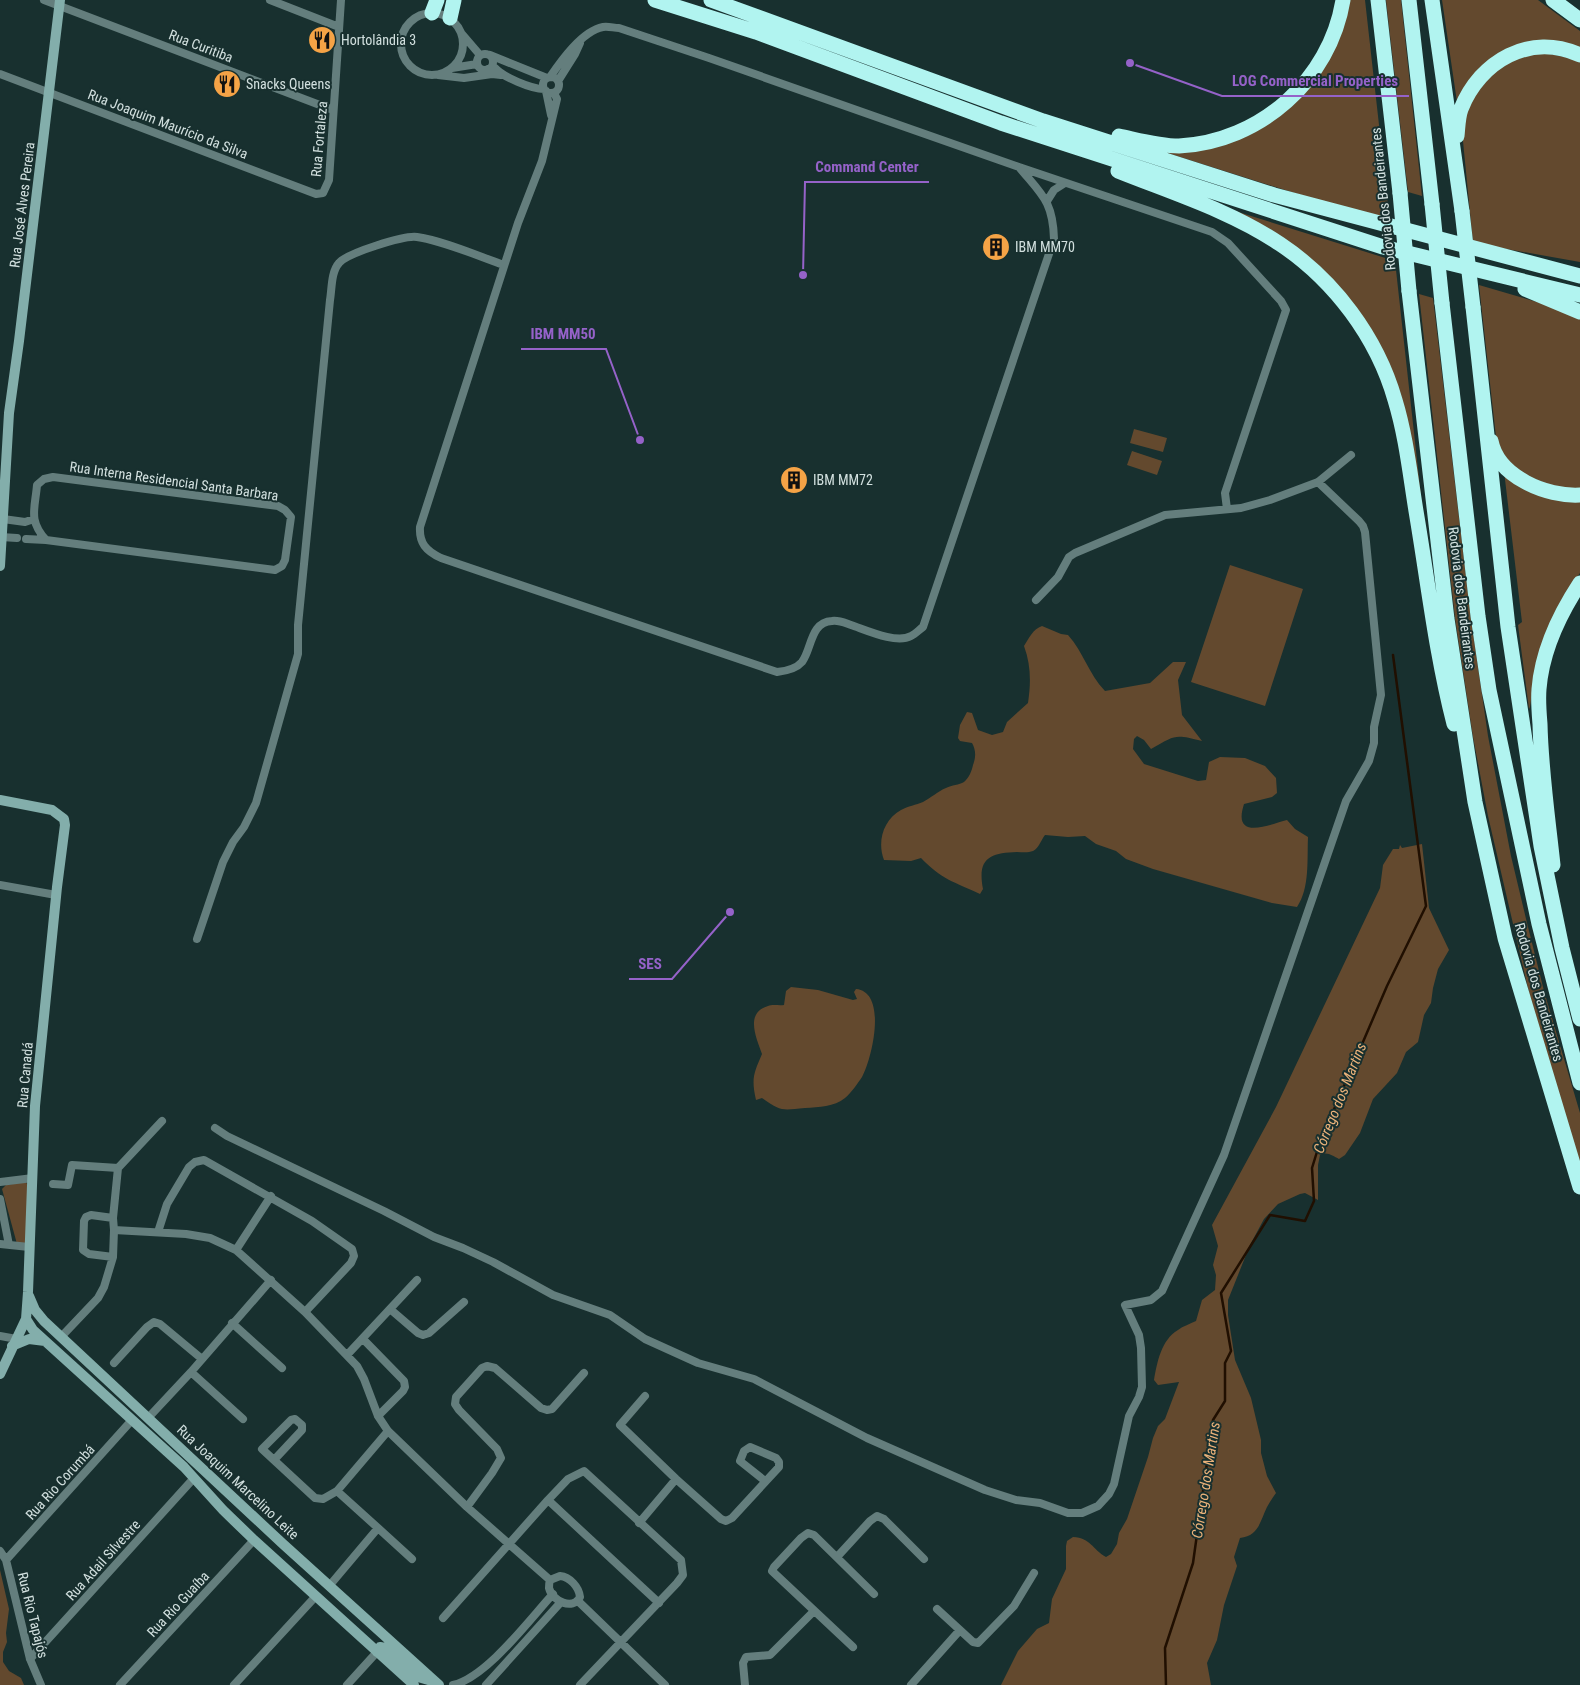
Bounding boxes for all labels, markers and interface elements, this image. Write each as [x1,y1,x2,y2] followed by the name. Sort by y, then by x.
[307,25,337,55] restaurant icon: Hortolândia 3
[167,26,235,66] street label: Rua Curitiba
[341,32,416,48] place label: Hortolândia 3
[1222,66,1409,96] callout: LOG Commercial Properties
[212,69,242,99] restaurant icon: Snacks Queens
[1232,72,1398,90] text: LOG Commercial Properties
[246,76,331,92] place label: Snacks Queens
[86,86,250,162] street label: Rua Joaquim Maurício da Silva
[308,101,330,177] street label: Rua Fortaleza
[1368,127,1398,271] street label: Rodovia dos Bandeirantes
[6,141,38,269] street label: Rua José Alves Pereira
[805,152,929,182] callout: Command Center
[815,158,919,176] text: Command Center
[981,232,1011,262] building icon: IBM MM70
[1015,239,1075,255] place label: IBM MM70
[521,319,606,349] callout: IBM MM50
[530,325,596,343] text: IBM MM50
[69,458,279,504] street label: Rua Interna Residencial Santa Barbara
[779,465,809,495] building icon: IBM MM72
[813,472,873,488] place label: IBM MM72
[1445,526,1479,670] street label: Rodovia dos Bandeirantes
[1512,921,1566,1063] street label: Rodovia dos Bandeirantes
[629,949,672,979] callout: SES
[638,955,662,973] text: SES
[1310,1040,1371,1156] water label: Córrego dos Martins
[14,1041,36,1109] street label: Rua Canadá
[1188,1420,1224,1540] water label: Córrego dos Martins
[174,1421,302,1543] street label: Rua Joaquim Marcelino Leite
[22,1441,98,1523] street label: Rua Rio Corumbá
[63,1516,144,1604] street label: Rua Adail Silvestre
[144,1568,212,1640] street label: Rua Rio Guaíba
[15,1570,51,1660] street label: Rua Rio Tapajós

